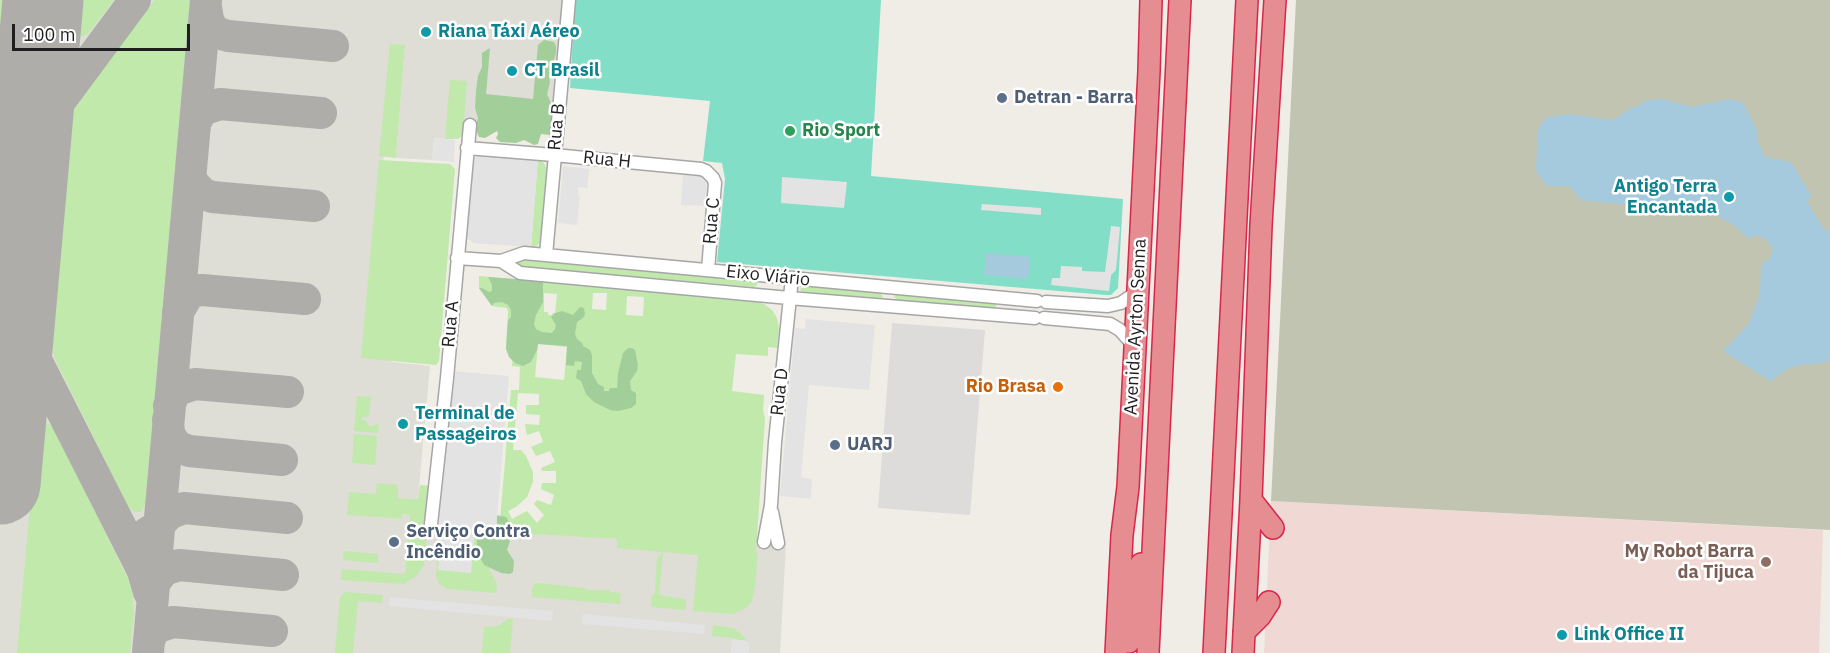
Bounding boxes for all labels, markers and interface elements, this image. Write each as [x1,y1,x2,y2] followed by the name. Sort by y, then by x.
[15,12,194,50] scale bar
[438,21,580,43] place label: Riana Táxi Aéreo
[23,23,75,46] text: 100 m
[419,25,433,39] marker: Riana Táxi Aéreo
[524,60,599,82] place label: CT Brasil
[505,64,519,78] marker: CT Brasil
[1014,87,1134,109] place label: Detran - Barra
[995,91,1009,105] marker: Detran - Barra
[544,102,570,152] street label: Rua B
[802,120,880,142] place label: Rio Sport
[783,124,797,138] marker: Rio Sport
[582,147,632,173] street label: Rua H
[1614,176,1717,219] place label: Antigo Terra Encantada
[1722,190,1736,204] marker: Antigo Terra Encantada
[699,197,725,245] street label: Rua C
[1121,238,1151,416] street label: Avenida Ayrton Senna
[725,261,811,291] street label: Eixo Viário
[438,300,464,348] street label: Rua A
[767,367,793,417] street label: Rua D
[966,376,1046,398] place label: Rio Brasa
[1051,380,1065,394] marker: Rio Brasa
[415,403,517,446] place label: Terminal de Passageiros
[396,417,410,431] marker: Terminal de Passageiros
[847,434,893,456] place label: UARJ
[828,438,842,452] marker: UARJ
[406,521,530,564] place label: Serviço Contra Incêndio
[387,535,401,549] marker: Serviço Contra Incêndio
[1624,541,1754,584] place label: My Robot Barra da Tijuca
[1759,555,1773,569] marker: My Robot Barra da Tijuca
[1574,624,1684,646] place label: Link Office II
[1555,628,1569,642] marker: Link Office II

